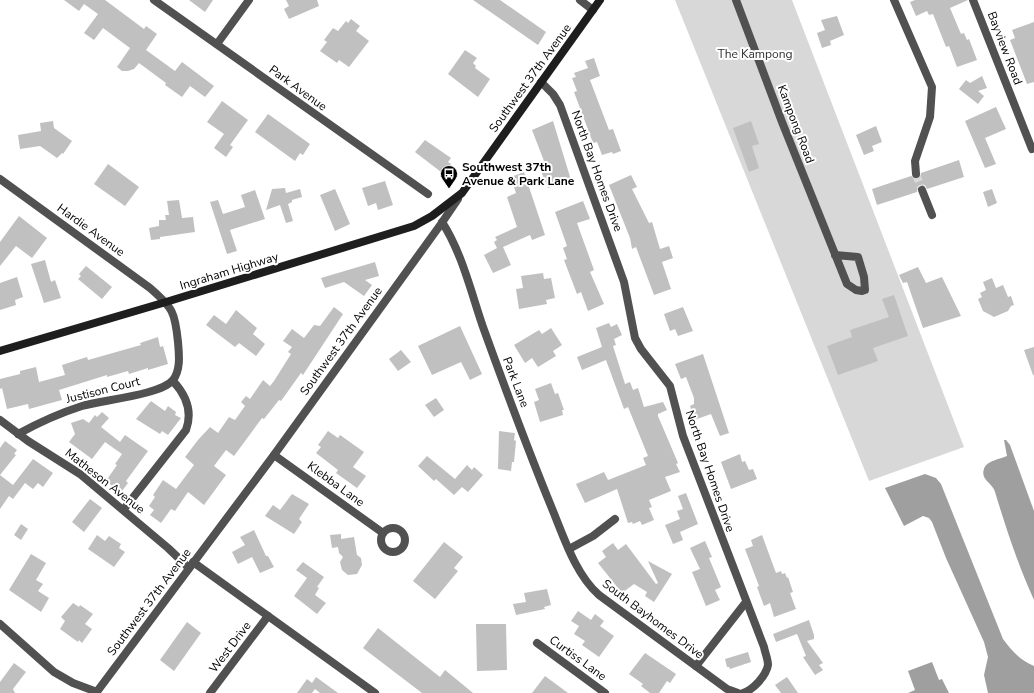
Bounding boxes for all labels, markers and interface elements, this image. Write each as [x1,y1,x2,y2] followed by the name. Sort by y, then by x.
[984,9,1026,87] street label: Bayview Road
[485,21,575,135] street label: Southwest 37th Avenue
[717,46,793,62] park label: The Kampong
[266,62,330,114] street label: Park Avenue
[774,83,818,165] street label: Kampong Road
[568,108,626,234] street label: North Bay Homes Drive
[462,159,575,189] place label: Southwest 37th Avenue & Park Lane
[439,164,459,189] bus stop icon: Southwest 37th Avenue & Park Lane
[54,200,128,260] street label: Hardie Avenue
[178,248,281,294] street label: Ingraham Highway
[296,284,386,398] street label: Southwest 37th Avenue
[499,354,533,410] street label: Park Lane
[63,373,142,407] street label: Justison Court
[682,408,738,534] street label: North Bay Homes Drive
[62,445,148,517] street label: Matheson Avenue
[304,458,368,510] street label: Klebba Lane
[103,545,195,659] street label: Southwest 37th Avenue
[599,576,707,662] street label: South Bayhomes Drive
[205,618,255,676] street label: West Drive
[546,632,610,684] street label: Curtiss Lane

